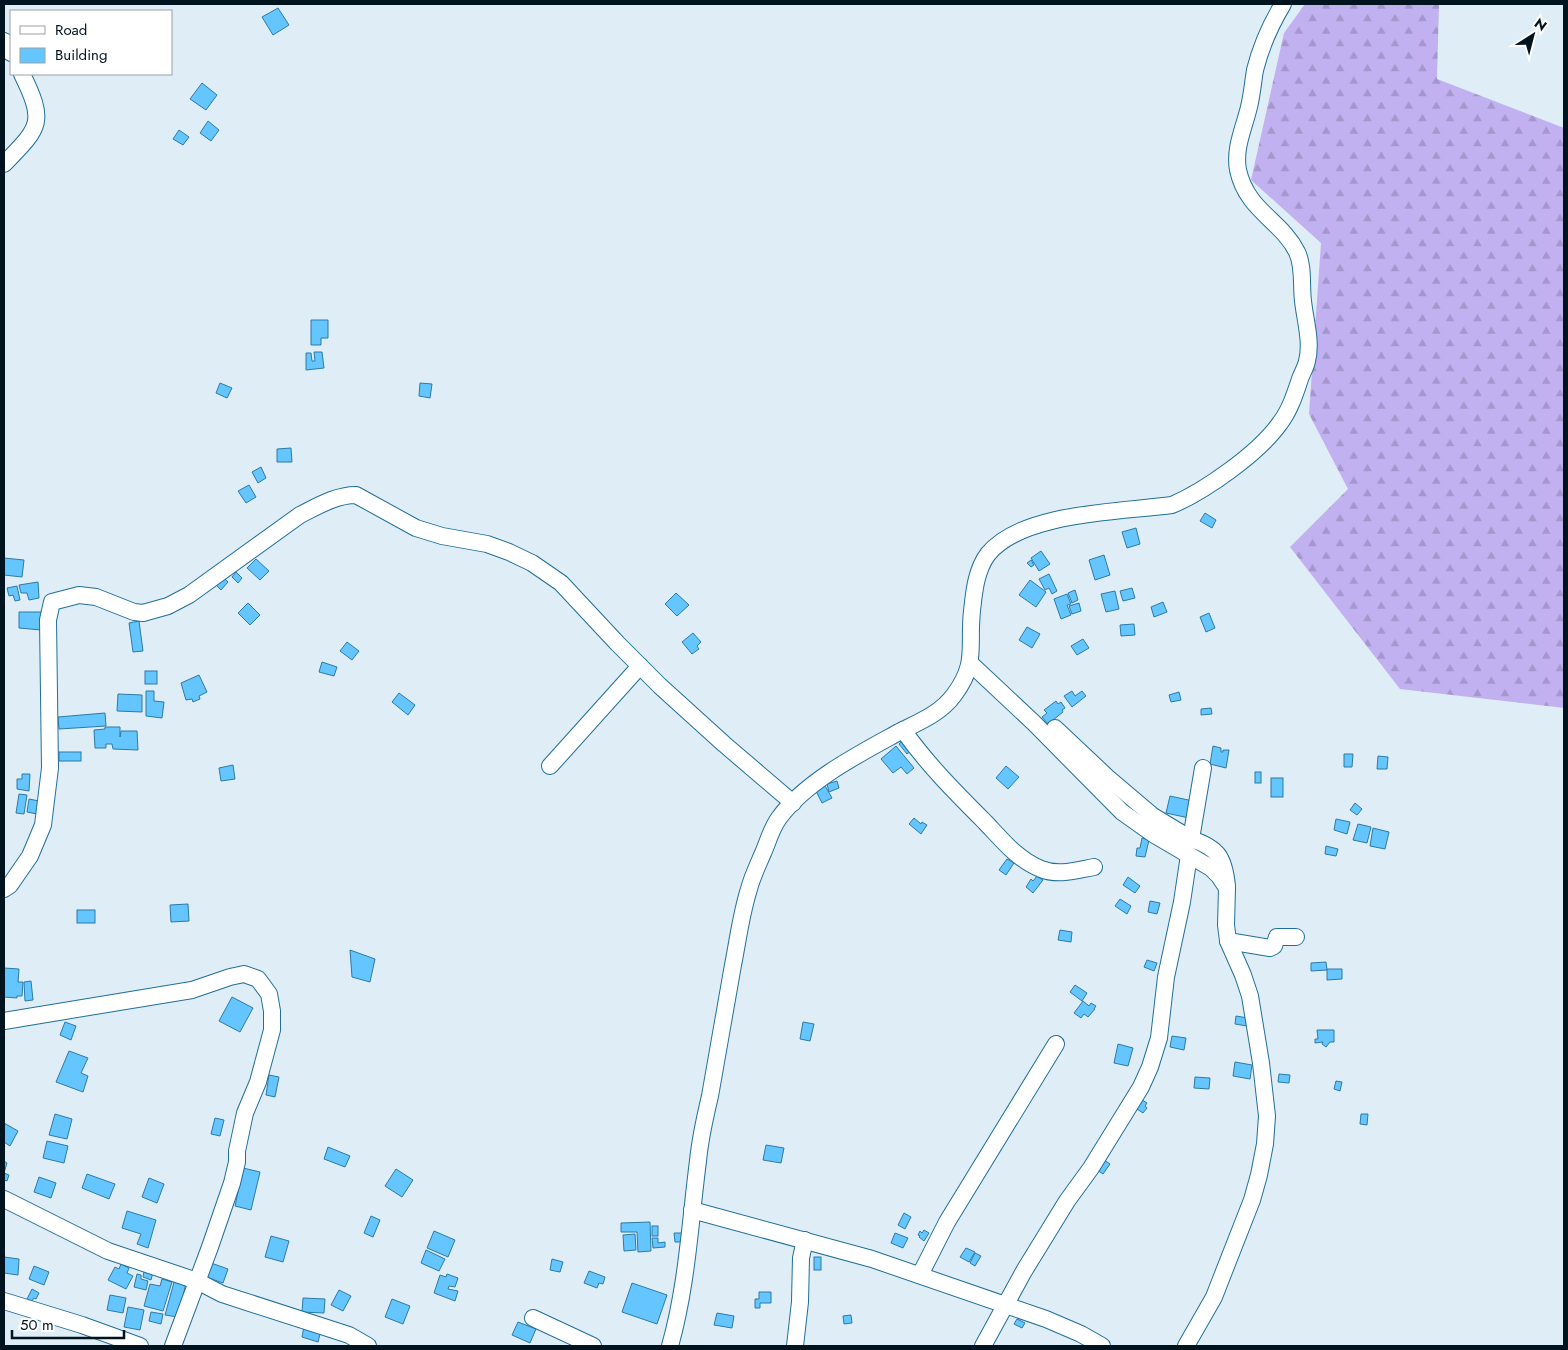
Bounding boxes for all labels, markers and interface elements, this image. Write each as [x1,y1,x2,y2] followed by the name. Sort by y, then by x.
[10,10,172,75] legend
[1508,10,1558,60] north arrow
[1530,13,1551,36] text: N
[55,19,87,41] text: Road
[55,44,107,66] text: Building
[12,1308,125,1340] scale bar
[20,1314,54,1336] text: 50 m

